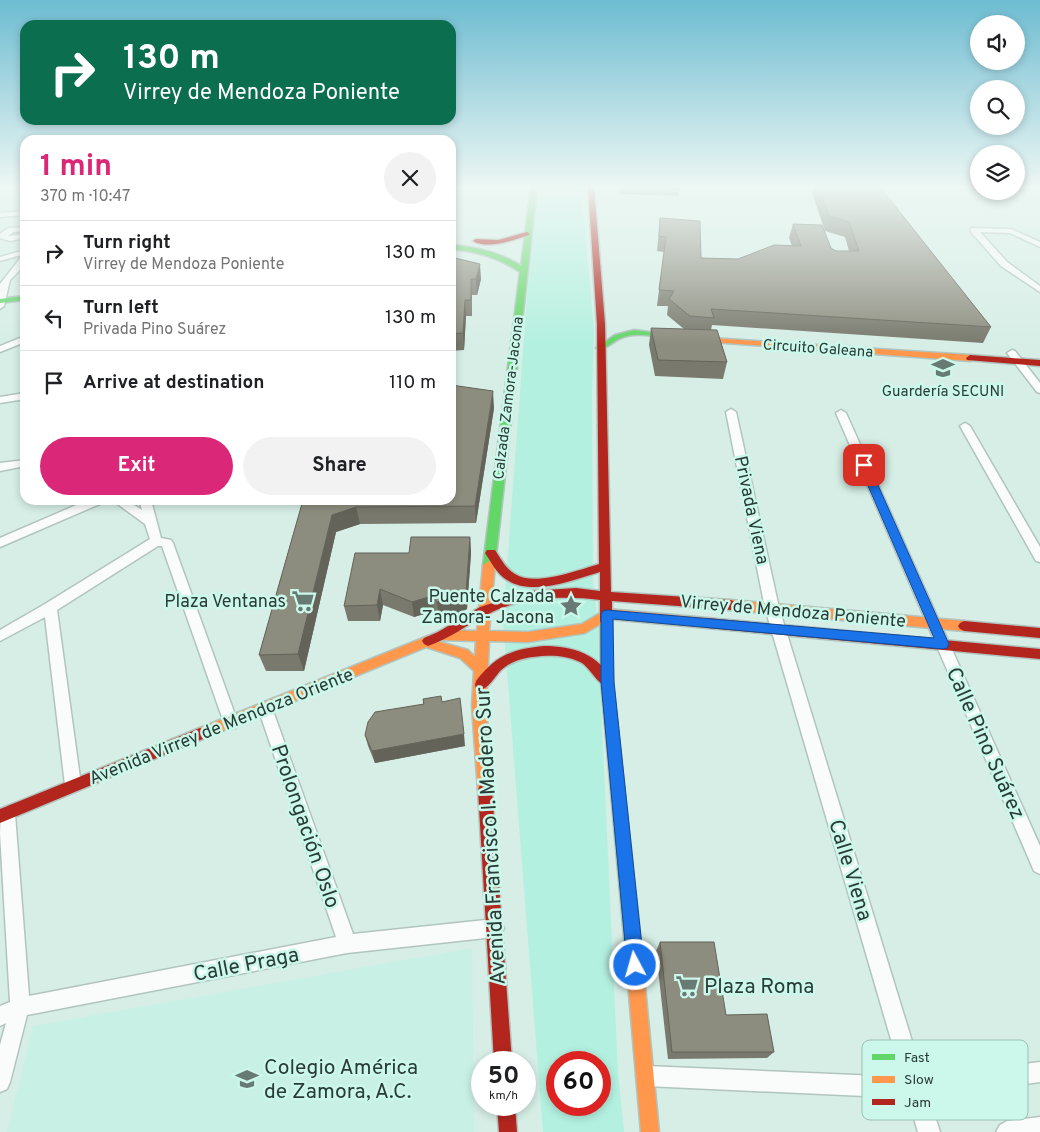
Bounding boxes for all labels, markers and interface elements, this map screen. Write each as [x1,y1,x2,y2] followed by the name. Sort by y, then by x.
[970,15,1025,200] map controls
[970,15,1025,70] button: sound
[123,37,220,81] text: 130 m
[40,40,105,105] icon: right
[123,80,400,107] text: Virrey de Mendoza Poniente
[970,80,1025,135] button: search
[970,145,1025,200] button: layers
[40,149,112,186] text: 1 min
[384,152,436,204] button: close
[40,187,130,207] text: 370 m · 10:47
[83,231,171,255] text: Turn right
[40,239,68,267] icon: right
[385,241,436,265] text: 130 m
[83,255,284,275] text: Virrey de Mendoza Poniente
[83,296,159,320] text: Turn left
[40,304,68,332] icon: left
[385,306,436,330] text: 130 m
[490,316,529,481] street label: Calzada Zamora-Jacona
[83,320,226,340] text: Privada Pino Suárez
[762,336,874,363] street label: Circuito Galeana
[930,355,956,381] school or university icon: Guardería SECUNI
[40,369,68,397] icon: arrive
[83,371,264,395] text: Arrive at destination
[389,371,436,395] text: 110 m
[882,383,1004,402] place label: Guardería SECUNI
[40,437,233,495] button: Exit
[243,437,436,495] button: Share
[843,444,885,486] pin
[850,451,878,479] icon: arrive
[728,454,773,567] street label: Privada Viena
[421,586,554,630] place label: Puente Calzada Zamora- Jacona
[290,588,316,614] supermarket icon: Plaza Ventanas
[164,591,286,614] place label: Plaza Ventanas
[679,591,907,634] street label: Virrey de Mendoza Poniente
[558,593,584,619] place icon: Puente Calzada Zamora- Jacona
[939,663,1030,824] street label: Calle Pino Suárez
[86,664,357,791] street label: Avenida Virrey de Mendoza Oriente
[470,686,513,985] street label: Avenida Francisco I. Madero Sur
[264,741,345,912] street label: Prolongación Oslo
[821,817,878,924] street label: Calle Viena
[608,938,660,990] position arrow
[191,942,301,989] street label: Calle Praga
[674,973,700,999] supermarket icon: Plaza Roma
[704,974,814,1001] place label: Plaza Roma
[862,1040,1028,1120] legend
[904,1050,930,1067] text: Fast
[546,1051,611,1116] speed limit sign: 60
[264,1055,418,1106] place label: Colegio América de Zamora, A.C.
[488,1061,519,1093] text: 50
[234,1066,260,1092] school or university icon: Colegio América de Zamora, A.C.
[904,1072,934,1089] text: Slow
[489,1088,518,1104] text: km/h
[904,1095,931,1112] text: Jam

